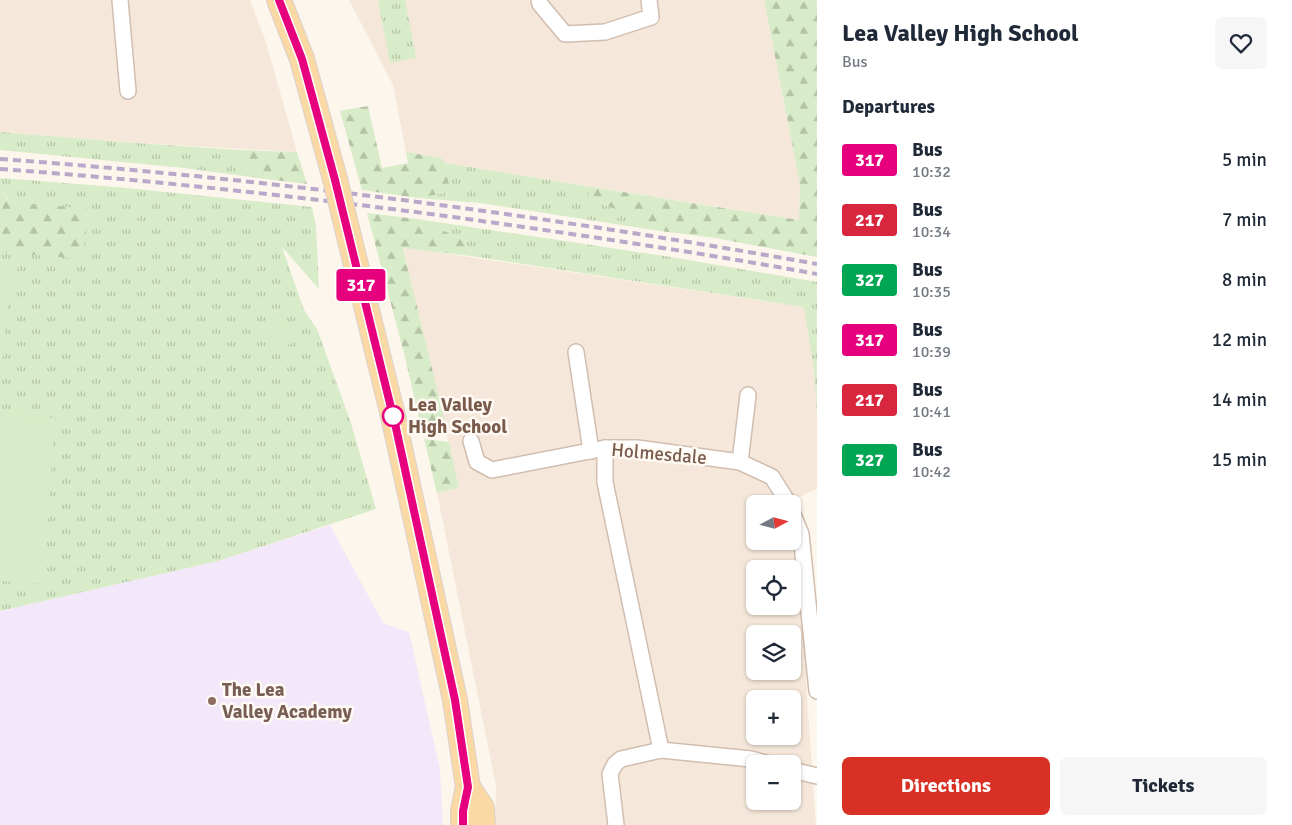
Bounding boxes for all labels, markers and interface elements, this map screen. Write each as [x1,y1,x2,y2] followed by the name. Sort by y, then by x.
[1215,17,1267,69] button: heart
[842,18,1079,48] text: Lea Valley High School
[842,52,867,72] text: Bus
[842,95,935,119] text: Departures
[912,138,943,162] text: Bus
[1222,148,1267,172] text: 5 min
[855,149,884,171] text: 317
[912,162,951,182] text: 10:32
[912,198,943,222] text: Bus
[1222,208,1267,232] text: 7 min
[855,209,884,231] text: 217
[912,222,951,242] text: 10:34
[912,258,943,282] text: Bus
[1222,268,1267,292] text: 8 min
[332,269,390,301] line badge: 317
[855,269,884,291] text: 327
[346,274,376,296] text: 317
[912,282,951,302] text: 10:35
[912,318,943,342] text: Bus
[1212,328,1267,352] text: 12 min
[855,329,884,351] text: 317
[912,342,951,362] text: 10:39
[912,378,943,402] text: Bus
[1212,388,1267,412] text: 14 min
[855,389,884,411] text: 217
[408,393,507,439] place label: Lea Valley High School
[912,402,951,422] text: 10:41
[382,405,404,427] marker: Lea Valley High School
[610,438,708,470] street label: Holmesdale
[912,438,943,462] text: Bus
[1212,448,1267,472] text: 15 min
[855,449,884,471] text: 327
[912,462,951,482] text: 10:42
[746,495,801,550] north arrow
[746,495,801,810] map controls
[746,560,801,615] button: locate
[746,625,801,680] button: layers
[222,678,352,724] place label: The Lea Valley Academy
[746,690,801,745] button: +
[206,695,218,707] marker: The Lea Valley Academy
[746,755,801,810] button: −
[842,757,1050,815] button: Directions
[1060,757,1267,815] button: Tickets

